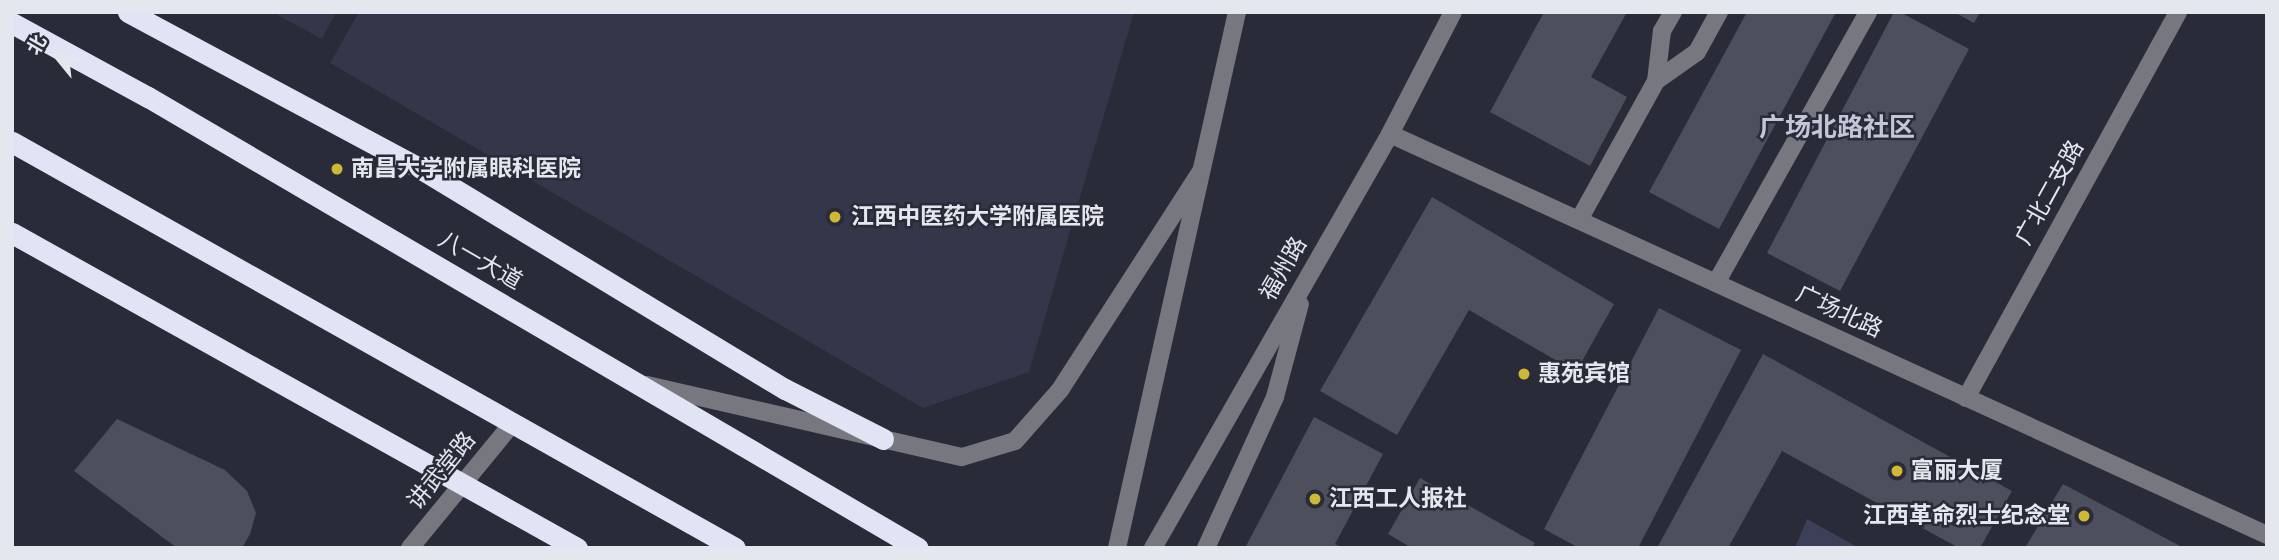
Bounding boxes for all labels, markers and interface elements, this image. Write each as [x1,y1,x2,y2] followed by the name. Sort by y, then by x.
[21,21,91,91] north arrow
[23,31,52,59] text: 北
[1759,113,1915,145] district label: 广场北路社区
[2010,136,2090,250] street label: 广北二支路
[351,155,581,183] place label: 南昌大学附属眼科医院
[329,161,345,177] marker: 南昌大学附属眼科医院
[851,203,1104,231] place label: 江西中医药大学附属医院
[825,207,845,227] marker: 江西中医药大学附属医院
[433,226,527,296] street label: 八一大道
[1255,232,1313,306] street label: 福州路
[1791,280,1887,344] street label: 广场北路
[1538,360,1630,388] place label: 惠苑宾馆
[1516,366,1532,382] marker: 惠苑宾馆
[402,427,482,515] street label: 讲武堂路
[1911,457,2003,485] place label: 富丽大厦
[1889,463,1905,479] marker: 富丽大厦
[1329,485,1467,513] place label: 江西工人报社
[1307,491,1323,507] marker: 江西工人报社
[1863,502,2070,530] place label: 江西革命烈士纪念堂
[2076,508,2092,524] marker: 江西革命烈士纪念堂

